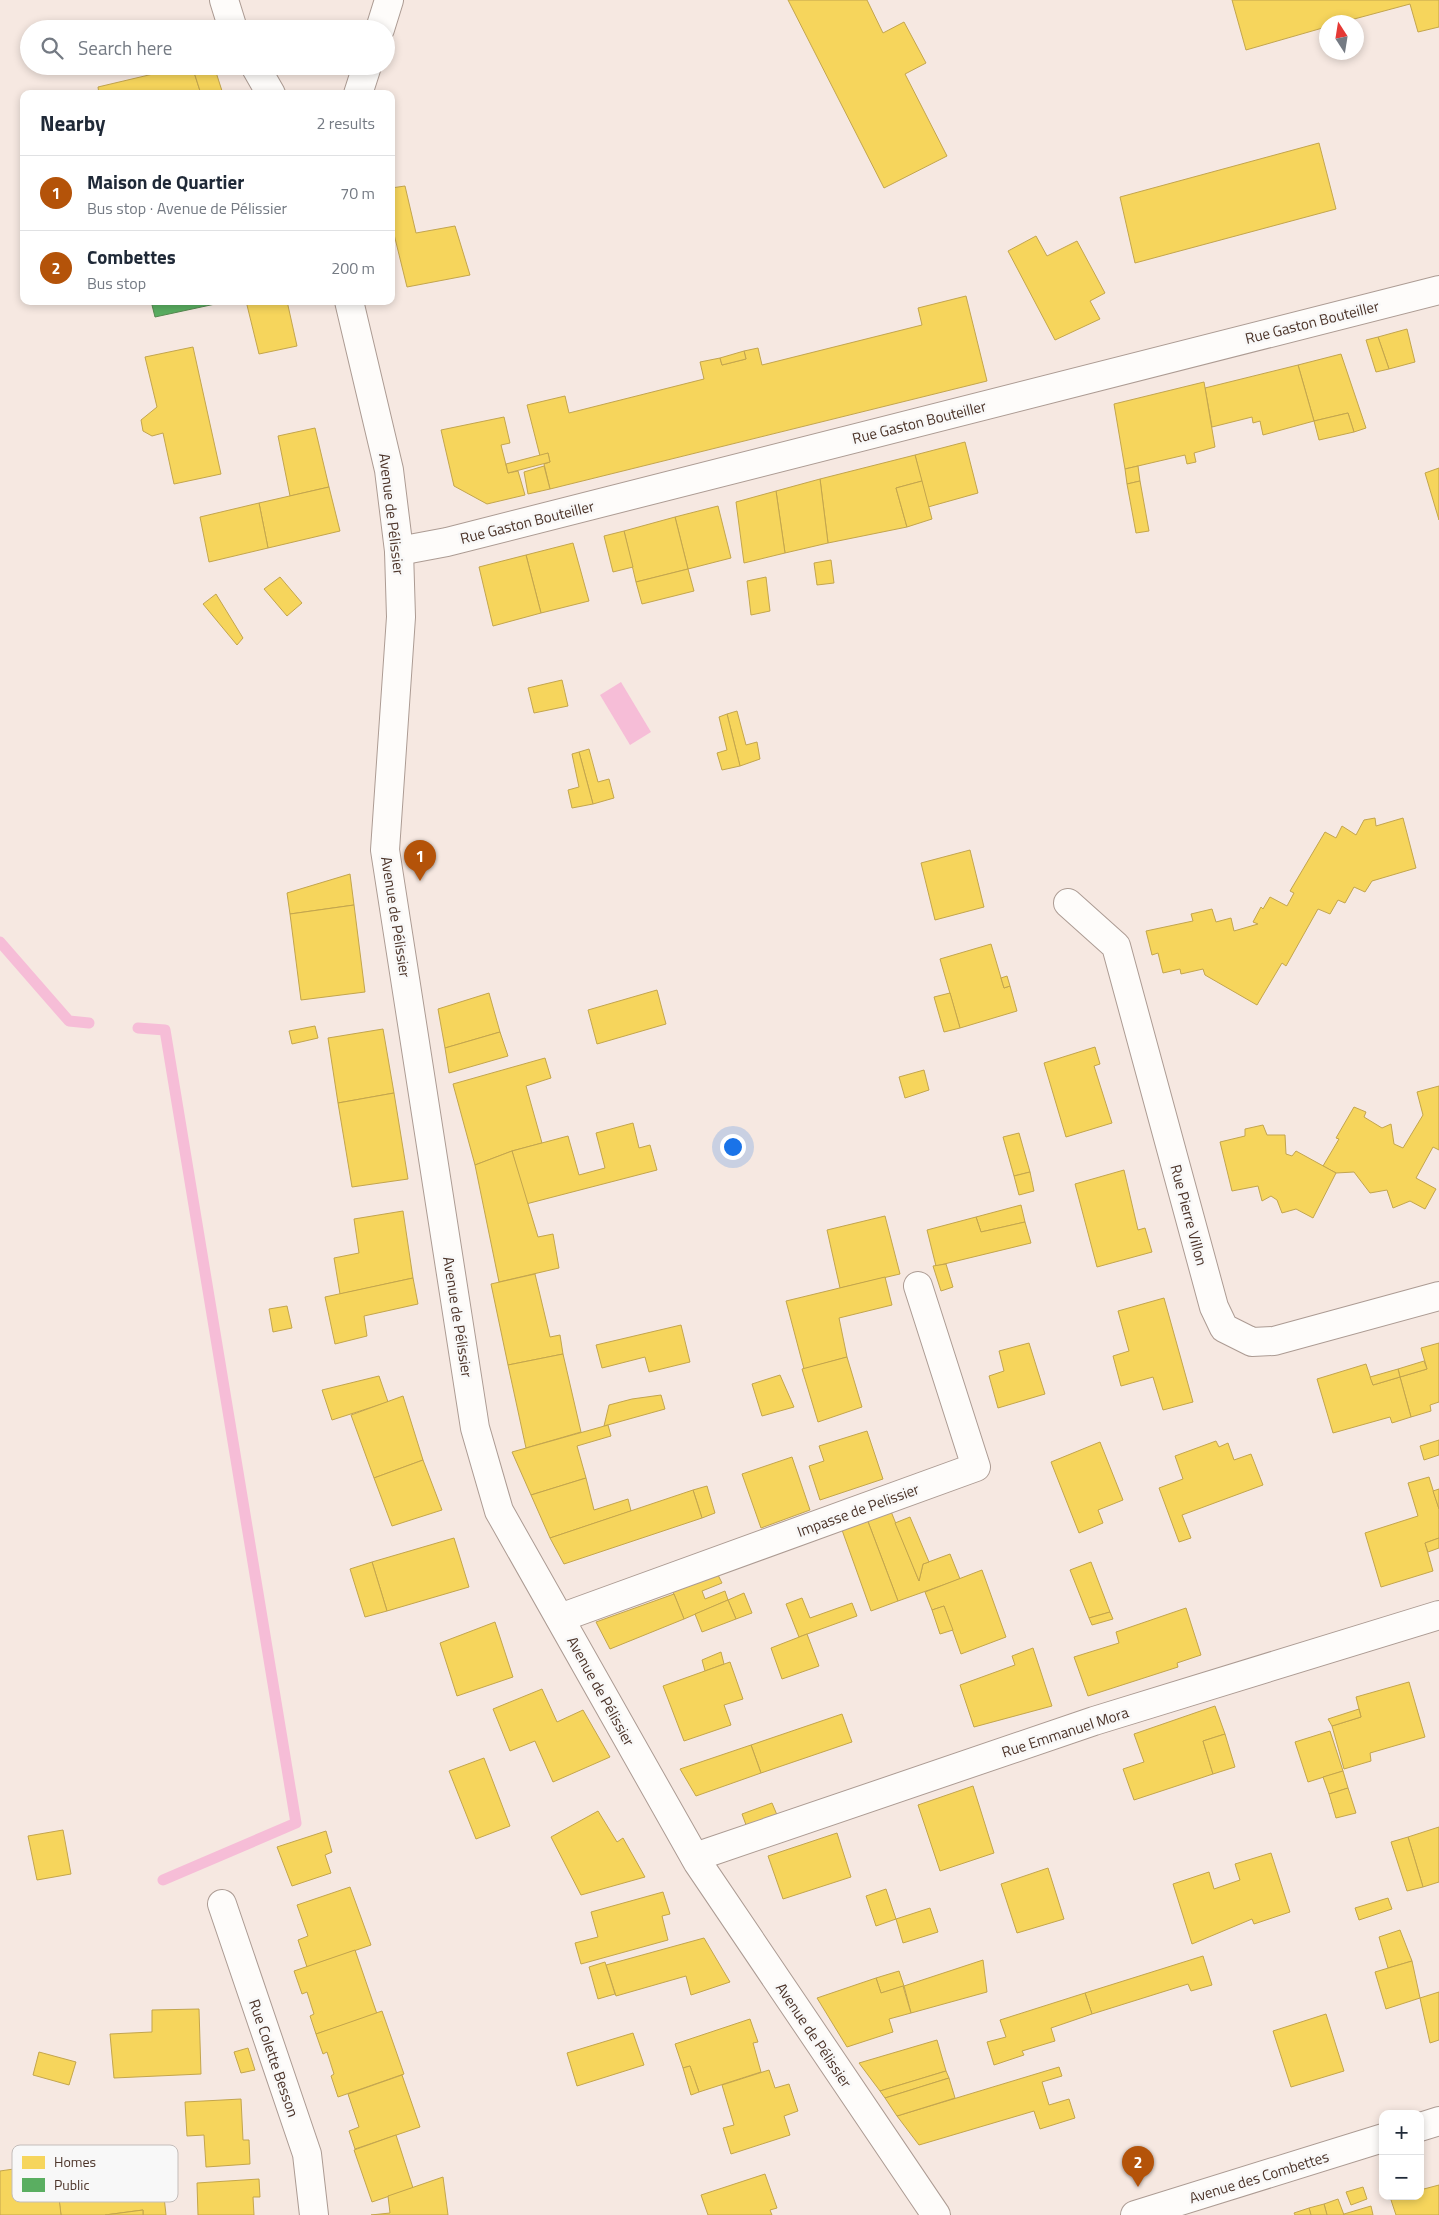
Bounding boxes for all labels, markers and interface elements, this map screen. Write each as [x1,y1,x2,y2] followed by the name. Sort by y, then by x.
[1319,15,1364,60] north arrow
[20,20,395,75] search box
[78,33,172,62] text: Search here
[38,34,66,62] icon: search
[40,107,105,139] text: Nearby
[316,111,375,135] text: 2 results
[87,167,244,196] text: Maison de Quartier
[52,181,60,205] text: 1
[340,181,375,205] text: 70 m
[87,196,287,220] text: Bus stop · Avenue de Pélissier
[87,242,176,271] text: Combettes
[52,256,60,280] text: 2
[331,256,375,280] text: 200 m
[87,271,146,295] text: Bus stop
[1243,294,1381,350] street label: Rue Gaston Bouteiller
[850,394,988,450] street label: Rue Gaston Bouteiller
[373,452,411,576] street label: Avenue de Pélissier
[458,494,596,550] street label: Rue Gaston Bouteiller
[404,840,436,881] pin: 1
[375,855,417,979] street label: Avenue de Pélissier
[720,1134,746,1160] your location
[1164,1162,1214,1268] street label: Rue Pierre Villon
[437,1255,479,1379] street label: Avenue de Pélissier
[794,1477,922,1543] street label: Impasse de Pelissier
[561,1632,641,1750] street label: Avenue de Pélissier
[998,1700,1132,1763] street label: Rue Emmanuel Mora
[770,1978,858,2092] street label: Avenue de Pélissier
[243,1996,305,2120] street label: Rue Colette Besson
[1379,2110,1424,2200] map controls
[1379,2110,1424,2155] button: +
[12,2145,178,2202] legend
[1186,2145,1332,2209] street label: Avenue des Combettes
[1122,2146,1154,2187] pin: 2
[54,2151,96,2172] text: Homes
[1379,2155,1424,2200] button: −
[54,2174,90,2195] text: Public

